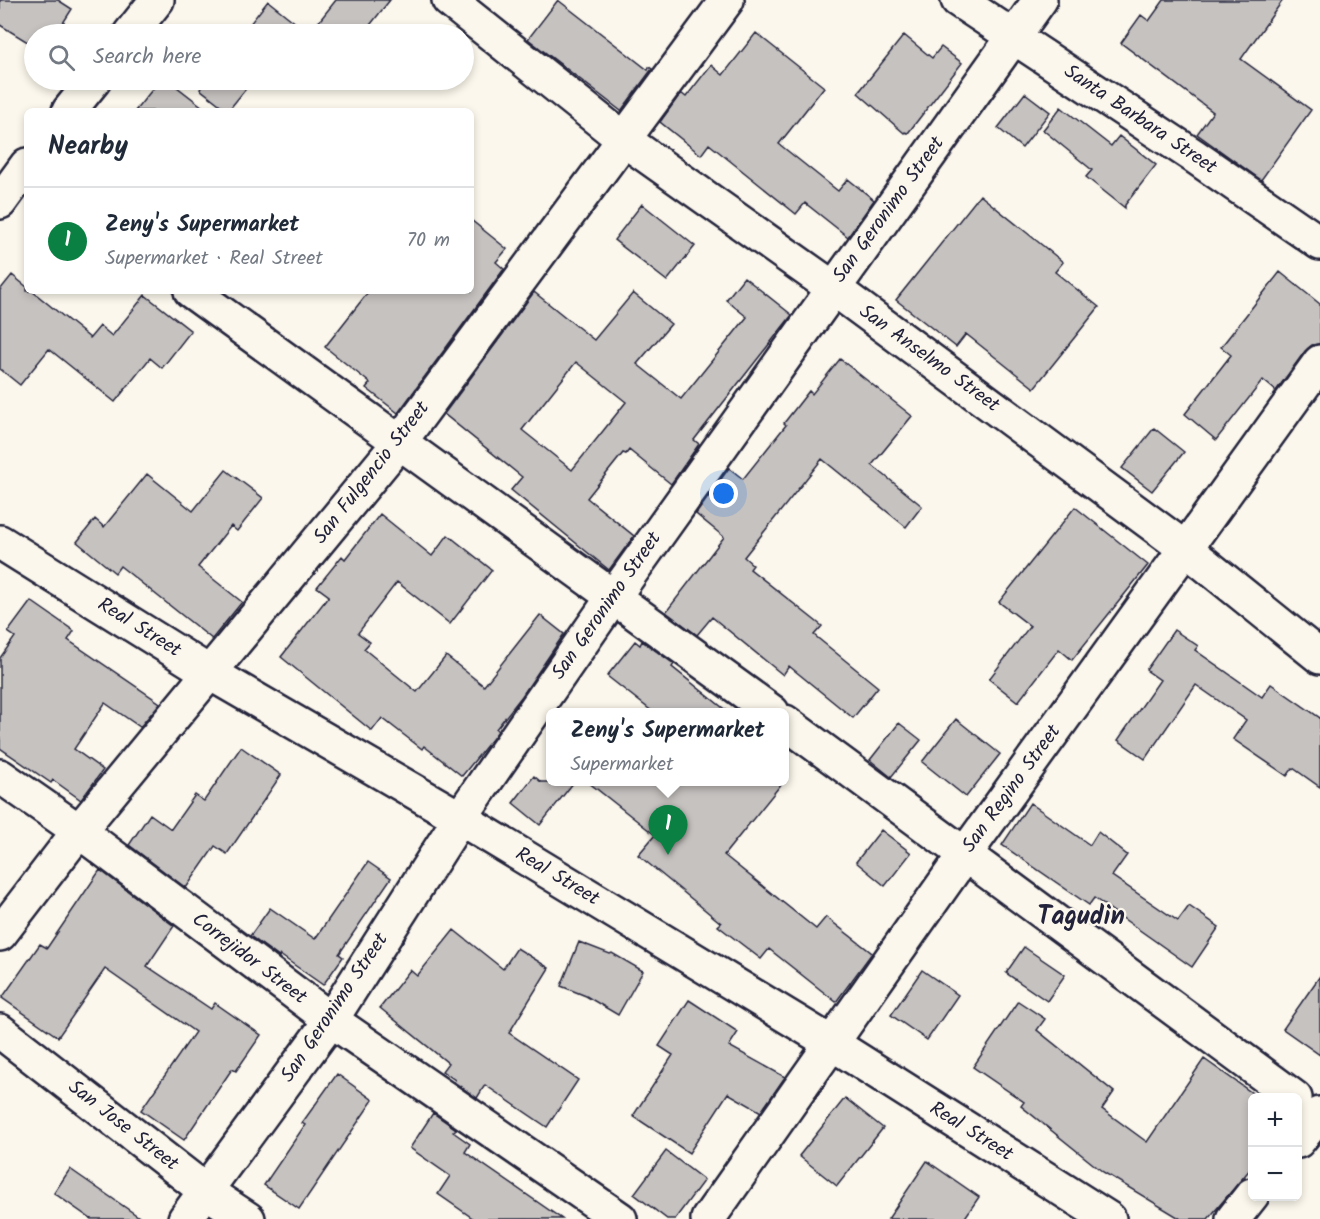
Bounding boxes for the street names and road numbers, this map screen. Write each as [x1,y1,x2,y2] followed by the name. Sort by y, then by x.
[1057,57,1223,183] street label: Santa Barbara Street
[825,130,953,290] street label: San Geronimo Street
[852,297,1006,421] street label: San Anselmo Street
[306,394,438,552] street label: San Fulgencio Street
[544,525,670,687] street label: San Geronimo Street
[91,590,187,667] street label: Real Street
[954,718,1070,860] street label: San Regino Street
[509,839,606,915] street label: Real Street
[184,905,314,1013] street label: Correjidor Street
[273,926,397,1089] street label: San Geronimo Street
[61,1072,186,1180] street label: San Jose Street
[923,1094,1019,1171] street label: Real Street

